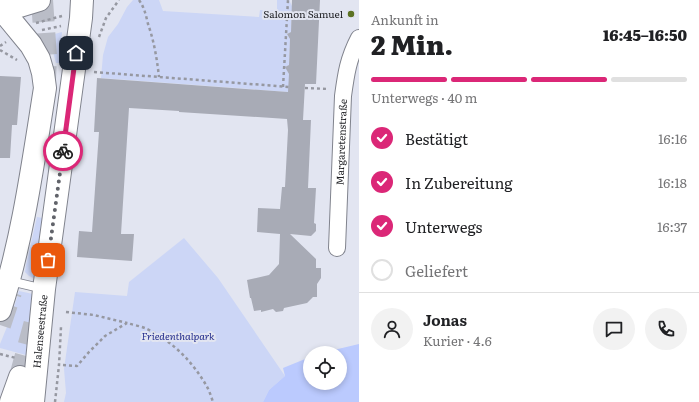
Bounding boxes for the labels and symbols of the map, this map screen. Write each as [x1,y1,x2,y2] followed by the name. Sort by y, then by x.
[263,6,344,21] place label: Salomon Samuel
[346,9,356,19] marker: Salomon Samuel
[59,36,93,70] pin
[331,99,350,185] street label: Margaretenstraße
[43,131,83,171] courier
[31,243,65,277] pin
[28,294,50,369] street label: Halenseestraße
[141,328,215,343] park label: Friedenthalpark

